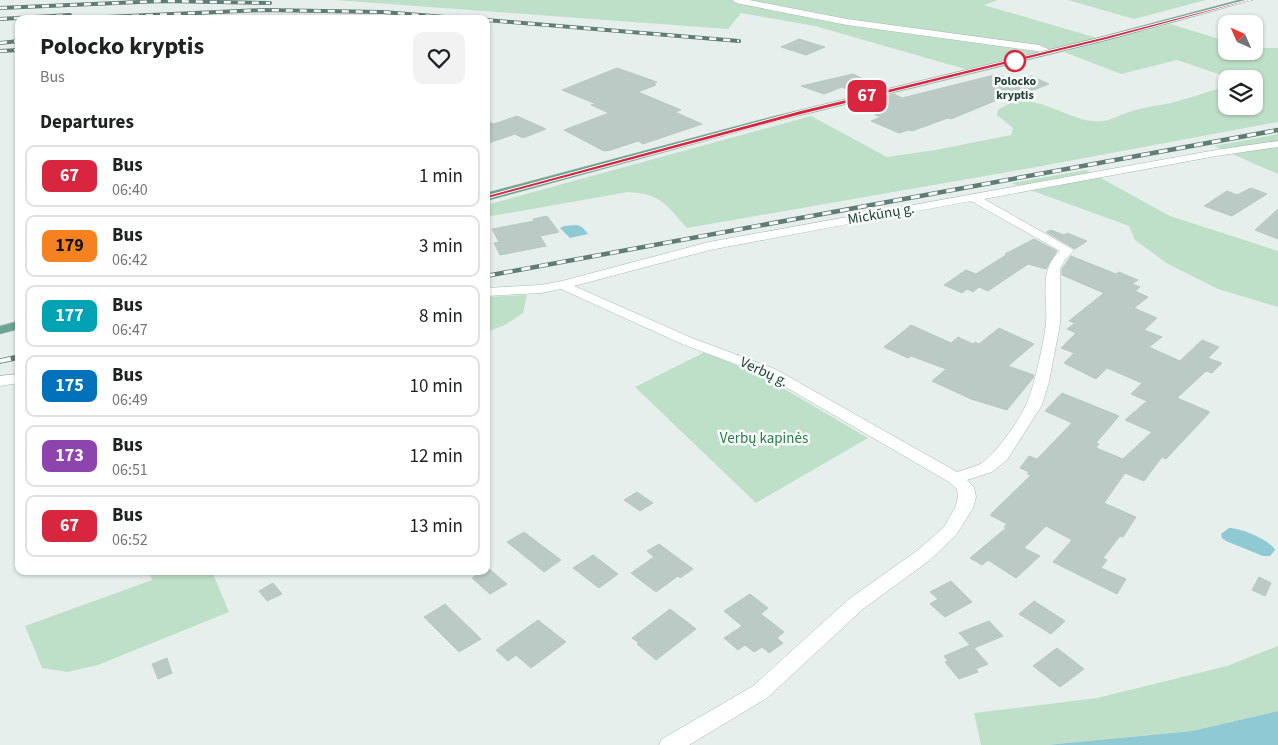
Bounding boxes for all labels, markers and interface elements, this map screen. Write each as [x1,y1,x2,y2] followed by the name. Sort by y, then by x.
[1218,15,1262,60] north arrow
[1218,15,1263,115] map controls
[40,29,204,64] text: Polocko kryptis
[413,32,465,84] button: heart
[1004,50,1026,72] marker: Polocko kryptis
[40,66,65,88] text: Bus
[1218,70,1263,115] button: layers
[994,73,1036,104] place label: Polocko kryptis
[844,80,890,112] line badge: 67
[857,83,877,108] text: 67
[40,109,134,136] text: Departures
[112,152,143,179] text: Bus
[60,163,79,188] text: 67
[419,163,463,190] text: 1 min
[112,179,148,201] text: 06:40
[846,198,916,230] street label: Mickūnų g.
[112,222,143,249] text: Bus
[55,233,84,258] text: 179
[419,233,463,260] text: 3 min
[112,249,148,271] text: 06:42
[112,292,143,319] text: Bus
[55,303,84,328] text: 177
[419,303,463,330] text: 8 min
[112,319,148,341] text: 06:47
[736,352,792,392] street label: Verbų g.
[112,362,143,389] text: Bus
[55,373,84,398] text: 175
[409,373,463,400] text: 10 min
[112,389,148,411] text: 06:49
[720,428,808,449] park label: Verbų kapinės
[112,432,143,459] text: Bus
[55,443,84,468] text: 173
[409,443,463,470] text: 12 min
[112,459,148,481] text: 06:51
[112,502,143,529] text: Bus
[60,513,79,538] text: 67
[409,513,463,540] text: 13 min
[112,529,148,551] text: 06:52

